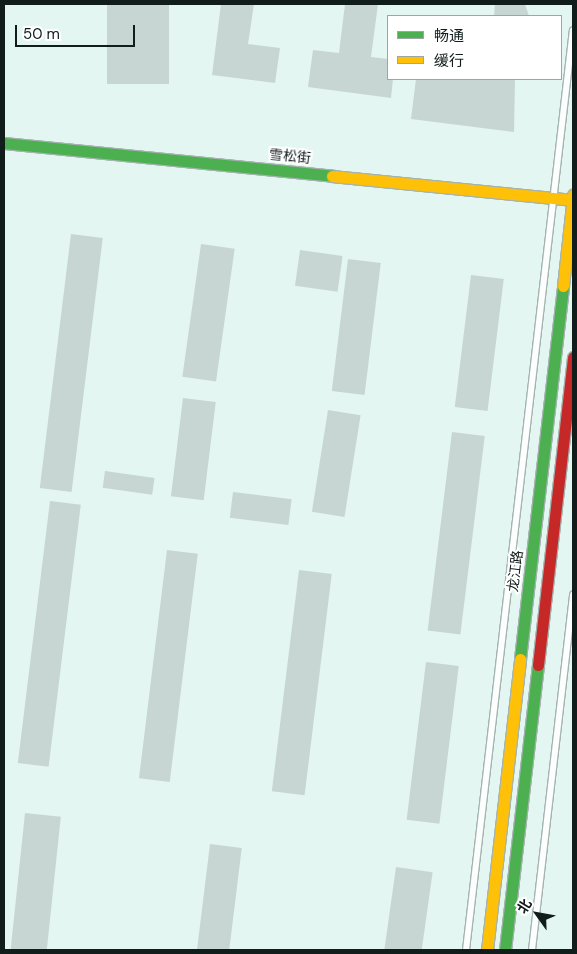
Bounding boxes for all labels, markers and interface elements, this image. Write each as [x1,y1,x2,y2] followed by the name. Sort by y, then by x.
[18,15,138,47] scale bar
[387,15,562,80] legend
[23,24,60,44] text: 50 m
[434,26,464,46] text: 畅通
[434,51,464,71] text: 缓行
[268,145,312,167] street label: 雪松街
[504,549,526,593] street label: 龙江路
[512,889,562,939] north arrow
[513,895,536,917] text: 北

